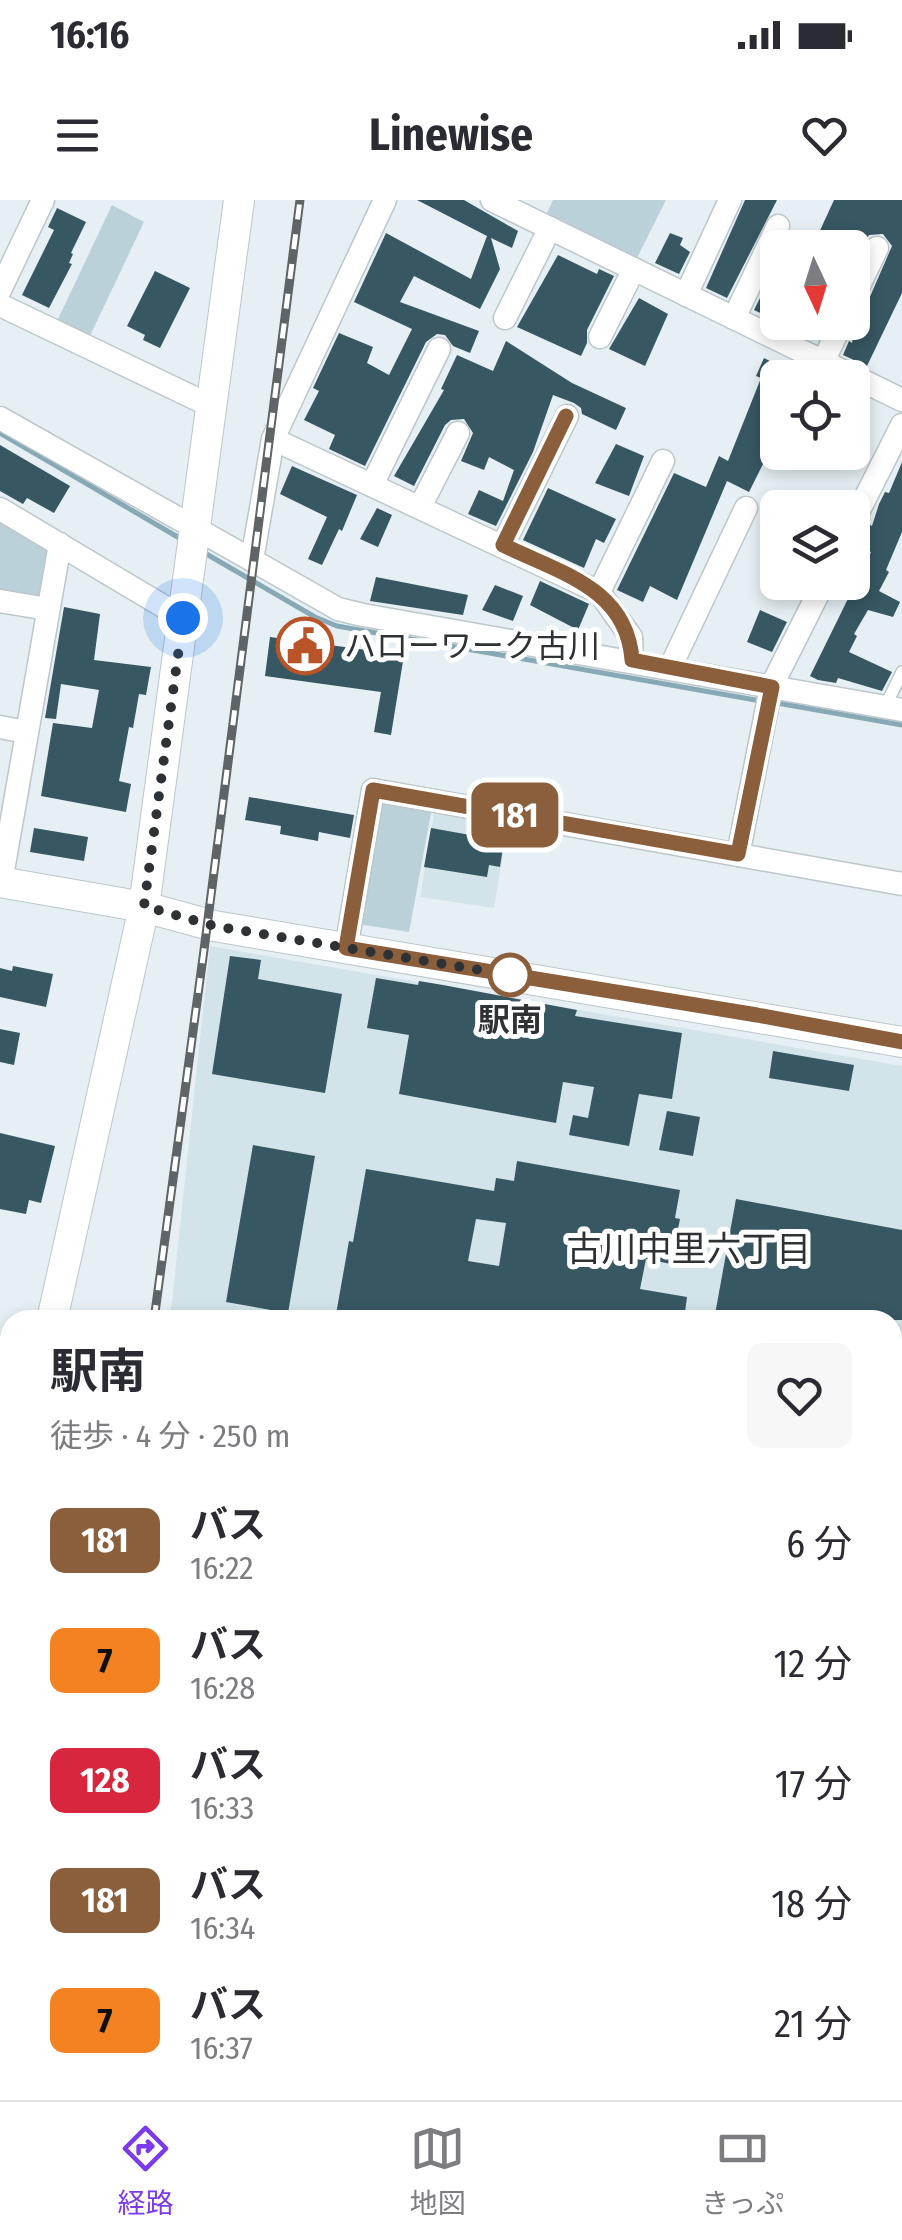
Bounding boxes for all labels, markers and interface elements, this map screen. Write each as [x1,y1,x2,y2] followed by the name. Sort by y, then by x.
[50,12,129,58] text: 16:16
[50,108,105,163] icon: menu
[369,108,533,162] text: Linewise
[797,108,852,163] icon: heart
[760,230,870,340] north arrow
[760,230,870,600] map controls
[760,360,870,470] button: locate
[760,490,870,600] button: layers
[158,593,208,643] your location
[275,616,335,676] public building icon: ハローワーク古川
[344,627,600,665] place label: ハローワーク古川
[458,782,572,848] line badge: 181
[491,794,539,836] text: 181
[489,954,531,996] marker: 駅南
[478,1001,542,1039] place label: 駅南
[566,1228,812,1270] district label: 古川中里六丁目
[50,1343,146,1401] text: 駅南
[747,1343,852,1448] button: heart
[50,1417,290,1455] text: 徒歩 · 4 分 · 250 m
[190,1502,266,1548] text: バス
[81,1519,129,1561] text: 181
[786,1521,852,1567] text: 6 分
[190,1549,253,1587] text: 16:22
[190,1622,266,1668] text: バス
[98,1639,112,1681] text: 7
[773,1641,852,1687] text: 12 分
[190,1669,255,1707] text: 16:28
[190,1742,266,1788] text: バス
[80,1759,130,1801] text: 128
[775,1761,852,1807] text: 17 分
[190,1789,254,1827] text: 16:33
[190,1862,266,1908] text: バス
[81,1879,129,1921] text: 181
[771,1881,852,1927] text: 18 分
[190,1909,255,1947] text: 16:34
[190,1982,266,2028] text: バス
[98,1999,112,2041] text: 7
[774,2001,852,2047] text: 21 分
[190,2029,253,2067] text: 16:37
[118,2121,174,2221] tab: 経路
[410,2121,466,2221] tab: 地図
[701,2121,784,2221] tab: きっぷ

